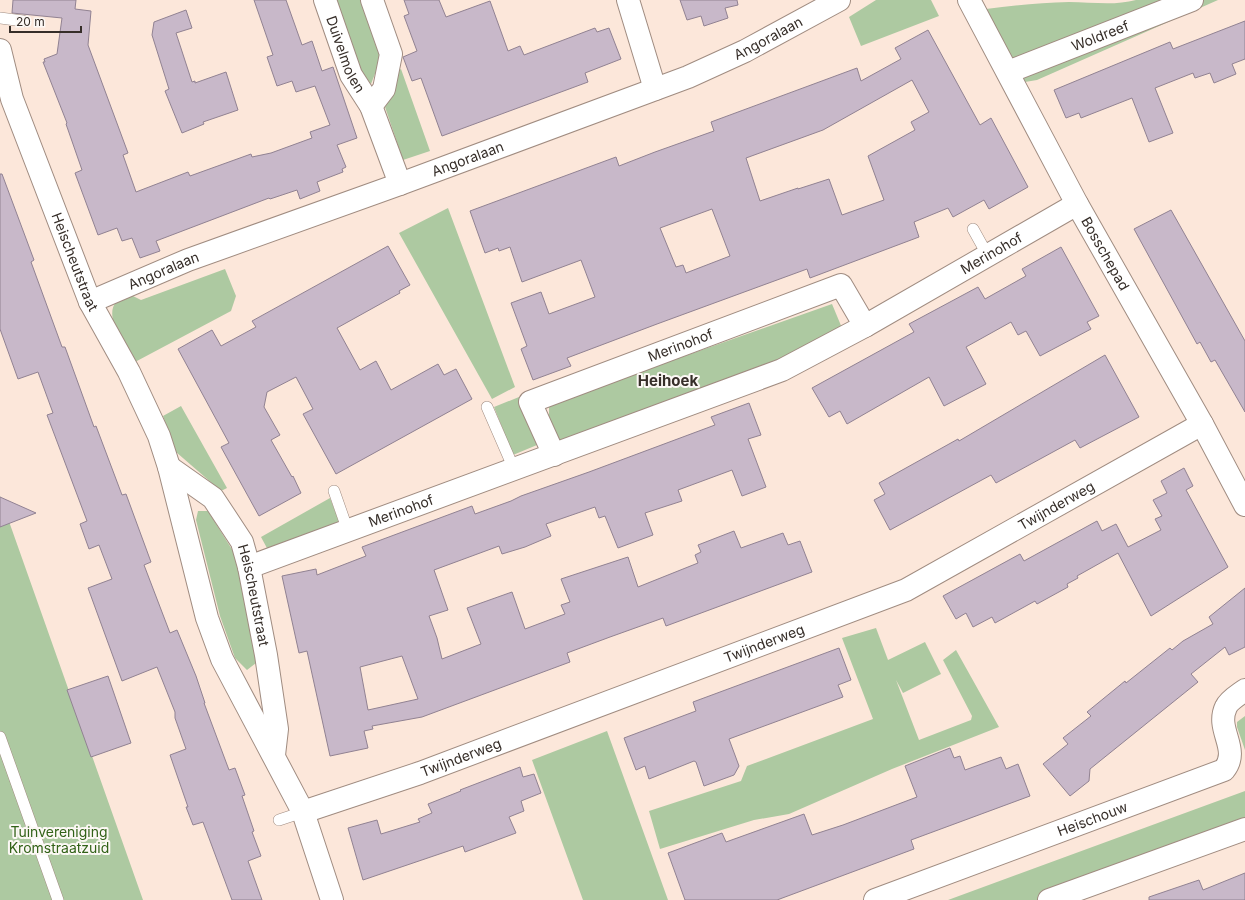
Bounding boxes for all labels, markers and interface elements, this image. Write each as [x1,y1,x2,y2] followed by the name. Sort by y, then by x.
[10,8,81,34] scale bar
[323,13,369,96] street label: Duivelmolen
[731,13,805,63] street label: Angoralaan
[16,14,45,29] text: 20 m
[1069,17,1131,54] street label: Woldreef
[429,137,506,180] street label: Angoralaan
[48,210,103,314] street label: Heischeutstraat
[1078,214,1133,293] street label: Bosschepad
[957,228,1025,277] street label: Merinohof
[125,248,201,293] street label: Angoralaan
[645,325,715,365] street label: Merinohof
[638,371,698,390] district label: Heihoek
[1015,477,1097,533] street label: Twijnderweg
[366,491,436,530] street label: Merinohof
[235,542,273,648] street label: Heischeutstraat
[721,620,807,666] street label: Twijnderweg
[418,734,503,780] street label: Twijnderweg
[1055,798,1130,839] street label: Heischouw
[9,823,109,856] park label: Tuinvereniging Kromstraatzuid

